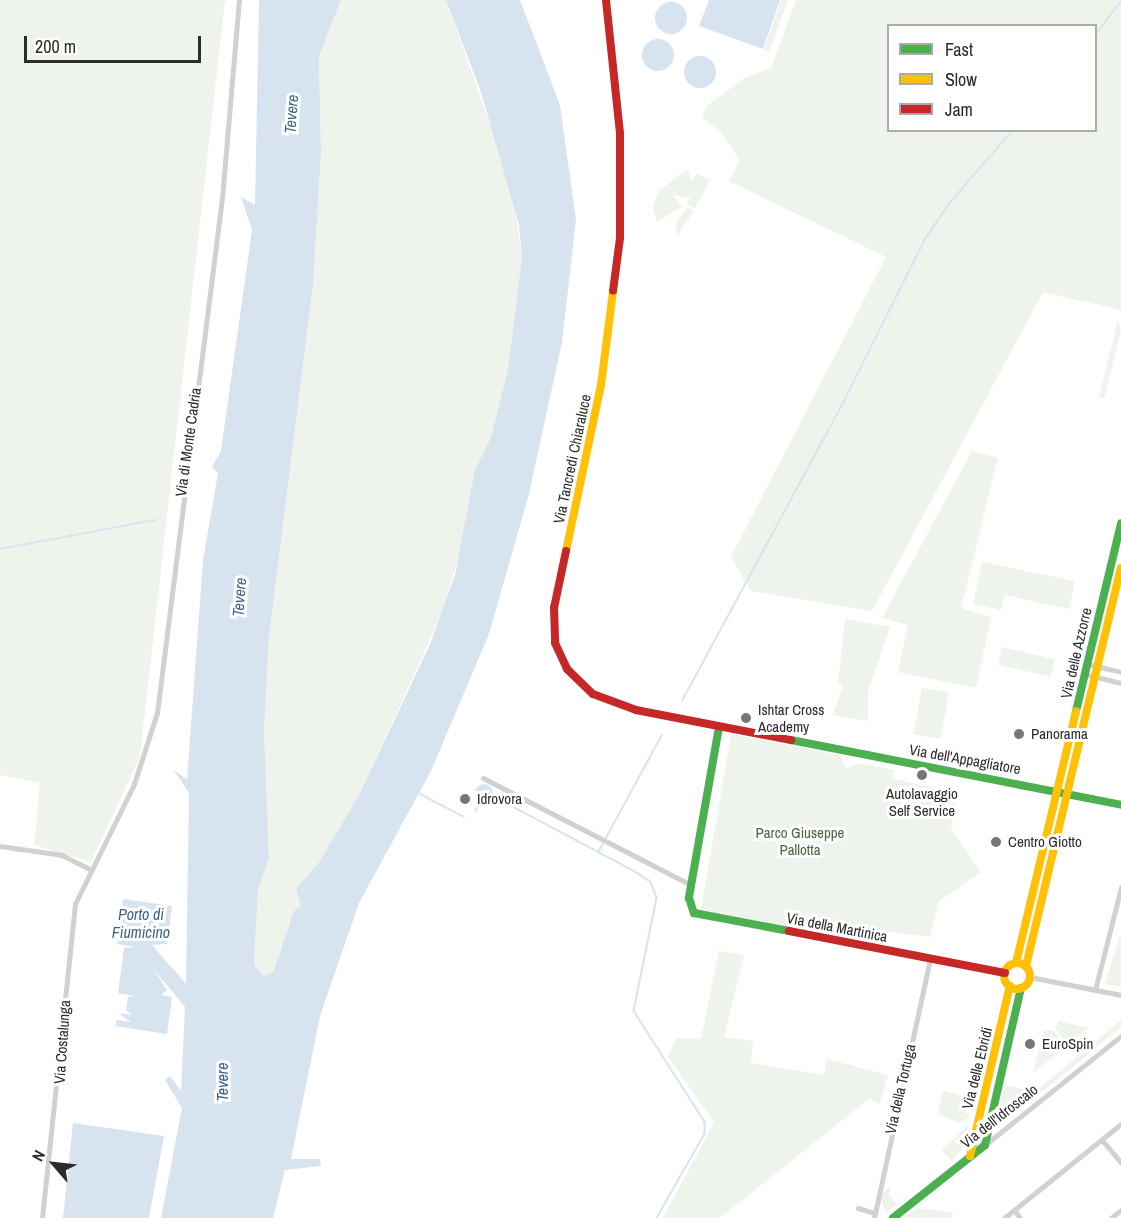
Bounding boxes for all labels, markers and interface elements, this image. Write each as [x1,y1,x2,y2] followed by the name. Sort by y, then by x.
[27,24,204,62] scale bar
[887,24,1097,132] legend
[35,34,76,59] text: 200 m
[945,37,973,62] text: Fast
[945,67,977,92] text: Slow
[280,94,302,134] water label: Tevere
[945,97,973,122] text: Jam
[171,386,205,498] street label: Via di Monte Cadria
[549,393,595,525] street label: Via Tancredi Chiaraluce
[228,577,250,617] water label: Tevere
[1057,605,1095,701] street label: Via delle Azzorre
[758,700,824,735] place label: Ishtar Cross Academy
[739,711,753,725] marker: Ishtar Cross Academy
[1031,725,1088,743] place label: Panorama
[1012,727,1026,741] marker: Panorama
[908,740,1022,778] street label: Via dell'Appagliatore
[915,768,929,782] marker: Autolavaggio Self Service
[886,784,958,819] place label: Autolavaggio Self Service
[477,790,522,808] place label: Idrovora
[458,792,472,806] marker: Idrovora
[756,823,844,858] park label: Parco Giuseppe Pallotta
[1008,833,1082,851] place label: Centro Giotto
[989,835,1003,849] marker: Centro Giotto
[112,904,170,942] water label: Porto di Fiumicino
[785,908,889,946] street label: Via della Martinica
[50,1000,74,1084] street label: Via Costalunga
[958,1025,996,1111] street label: Via delle Ebridi
[1042,1035,1093,1053] place label: EuroSpin
[1023,1037,1037,1051] marker: EuroSpin
[881,1042,919,1136] street label: Via della Tortuga
[212,1062,232,1102] water label: Tevere
[957,1080,1041,1152] street label: Via dell'Idroscalo
[24,1134,84,1194] north arrow
[26,1146,50,1165] text: N

